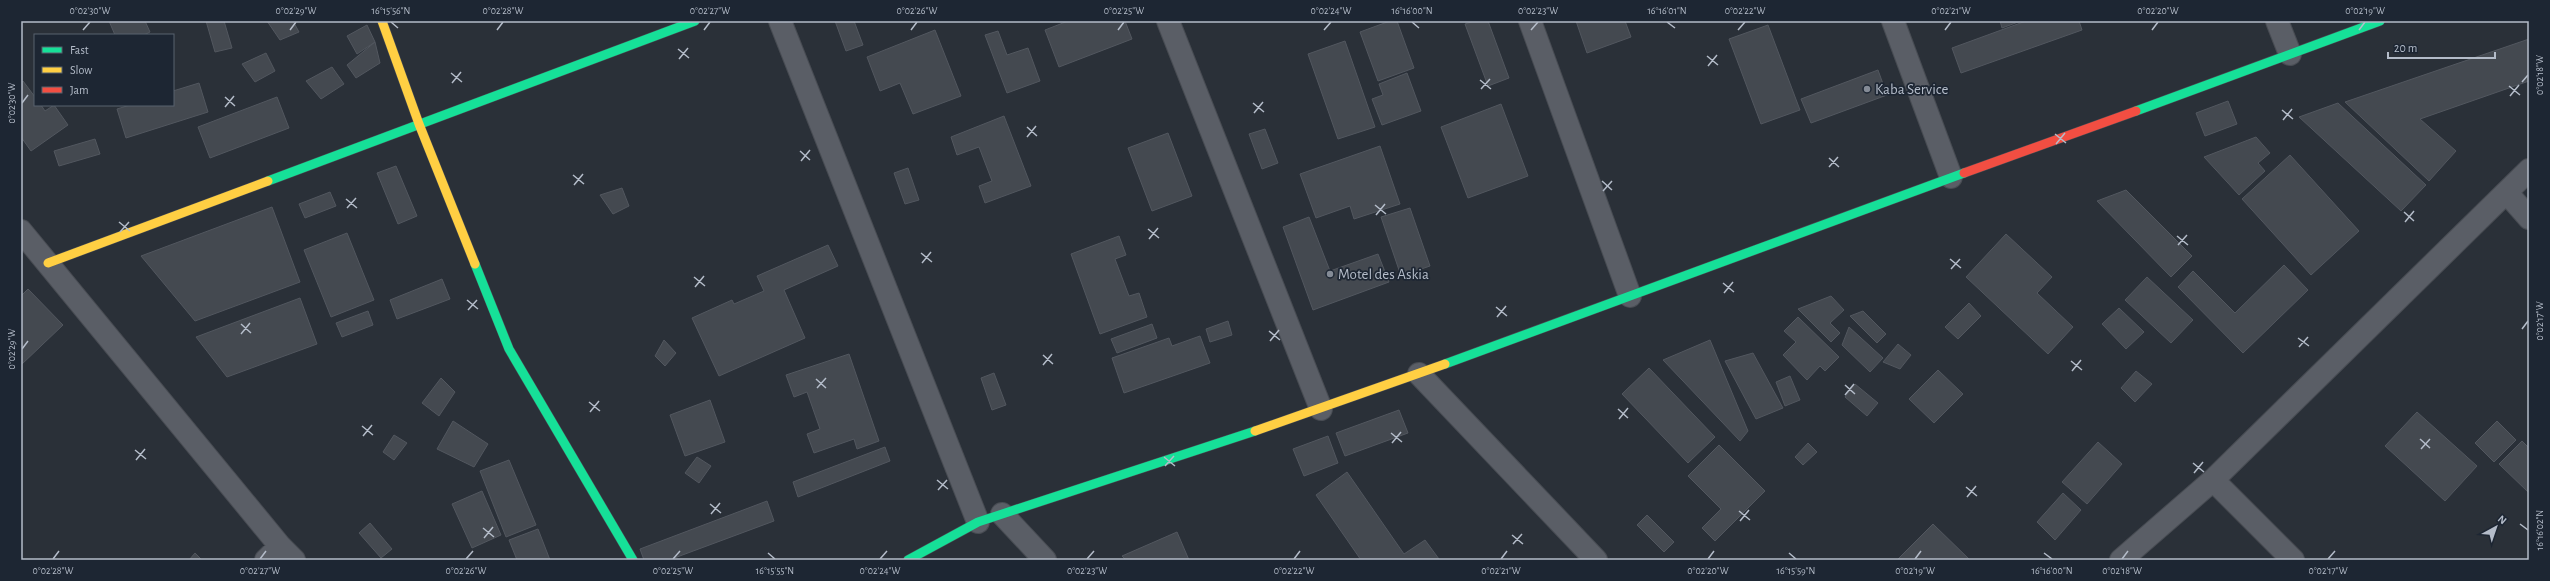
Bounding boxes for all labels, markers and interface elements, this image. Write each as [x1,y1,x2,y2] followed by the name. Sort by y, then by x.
[70,6,111,16] text: 0°02'30"W
[276,6,316,16] text: 0°02'29"W
[372,6,410,16] text: 16°15'56"N
[483,6,523,16] text: 0°02'28"W
[690,6,730,16] text: 0°02'27"W
[897,6,937,16] text: 0°02'26"W
[1104,6,1144,16] text: 0°02'25"W
[1311,6,1352,16] text: 0°02'24"W
[1391,6,1433,16] text: 16°16'00"N
[1518,6,1558,16] text: 0°02'23"W
[1647,6,1687,16] text: 16°16'01"N
[1725,6,1765,16] text: 0°02'22"W
[1931,6,1971,16] text: 0°02'21"W
[2137,6,2179,16] text: 0°02'20"W
[2345,6,2385,16] text: 0°02'19"W
[34,34,174,106] legend
[2388,34,2495,60] scale bar
[2394,42,2417,54] text: 20 m
[70,44,89,56] text: Fast
[2535,55,2545,95] text: 0°02'18"W
[70,64,92,76] text: Slow
[7,82,17,123] text: 0°02'30"W
[1875,82,1949,97] place label: Kaba Service
[70,84,89,96] text: Jam
[1862,84,1872,94] marker: Kaba Service
[1338,267,1429,282] place label: Motel des Askia
[1325,269,1335,279] marker: Motel des Askia
[2535,301,2545,341] text: 0°02'17"W
[7,329,17,369] text: 0°02'29"W
[2476,507,2516,547] north arrow
[2535,510,2545,550] text: 16°16'02"N
[2496,513,2509,526] text: N
[33,566,73,576] text: 0°02'28"W
[240,566,280,576] text: 0°02'27"W
[446,566,486,576] text: 0°02'26"W
[653,566,693,576] text: 0°02'25"W
[756,566,794,576] text: 16°15'55"N
[860,566,901,576] text: 0°02'24"W
[1067,566,1107,576] text: 0°02'23"W
[1274,566,1314,576] text: 0°02'22"W
[1481,566,1521,576] text: 0°02'21"W
[1687,566,1729,576] text: 0°02'20"W
[1777,566,1815,576] text: 16°15'59"N
[1895,566,1935,576] text: 0°02'19"W
[2031,566,2073,576] text: 16°16'00"N
[2102,566,2142,576] text: 0°02'18"W
[2308,566,2348,576] text: 0°02'17"W

